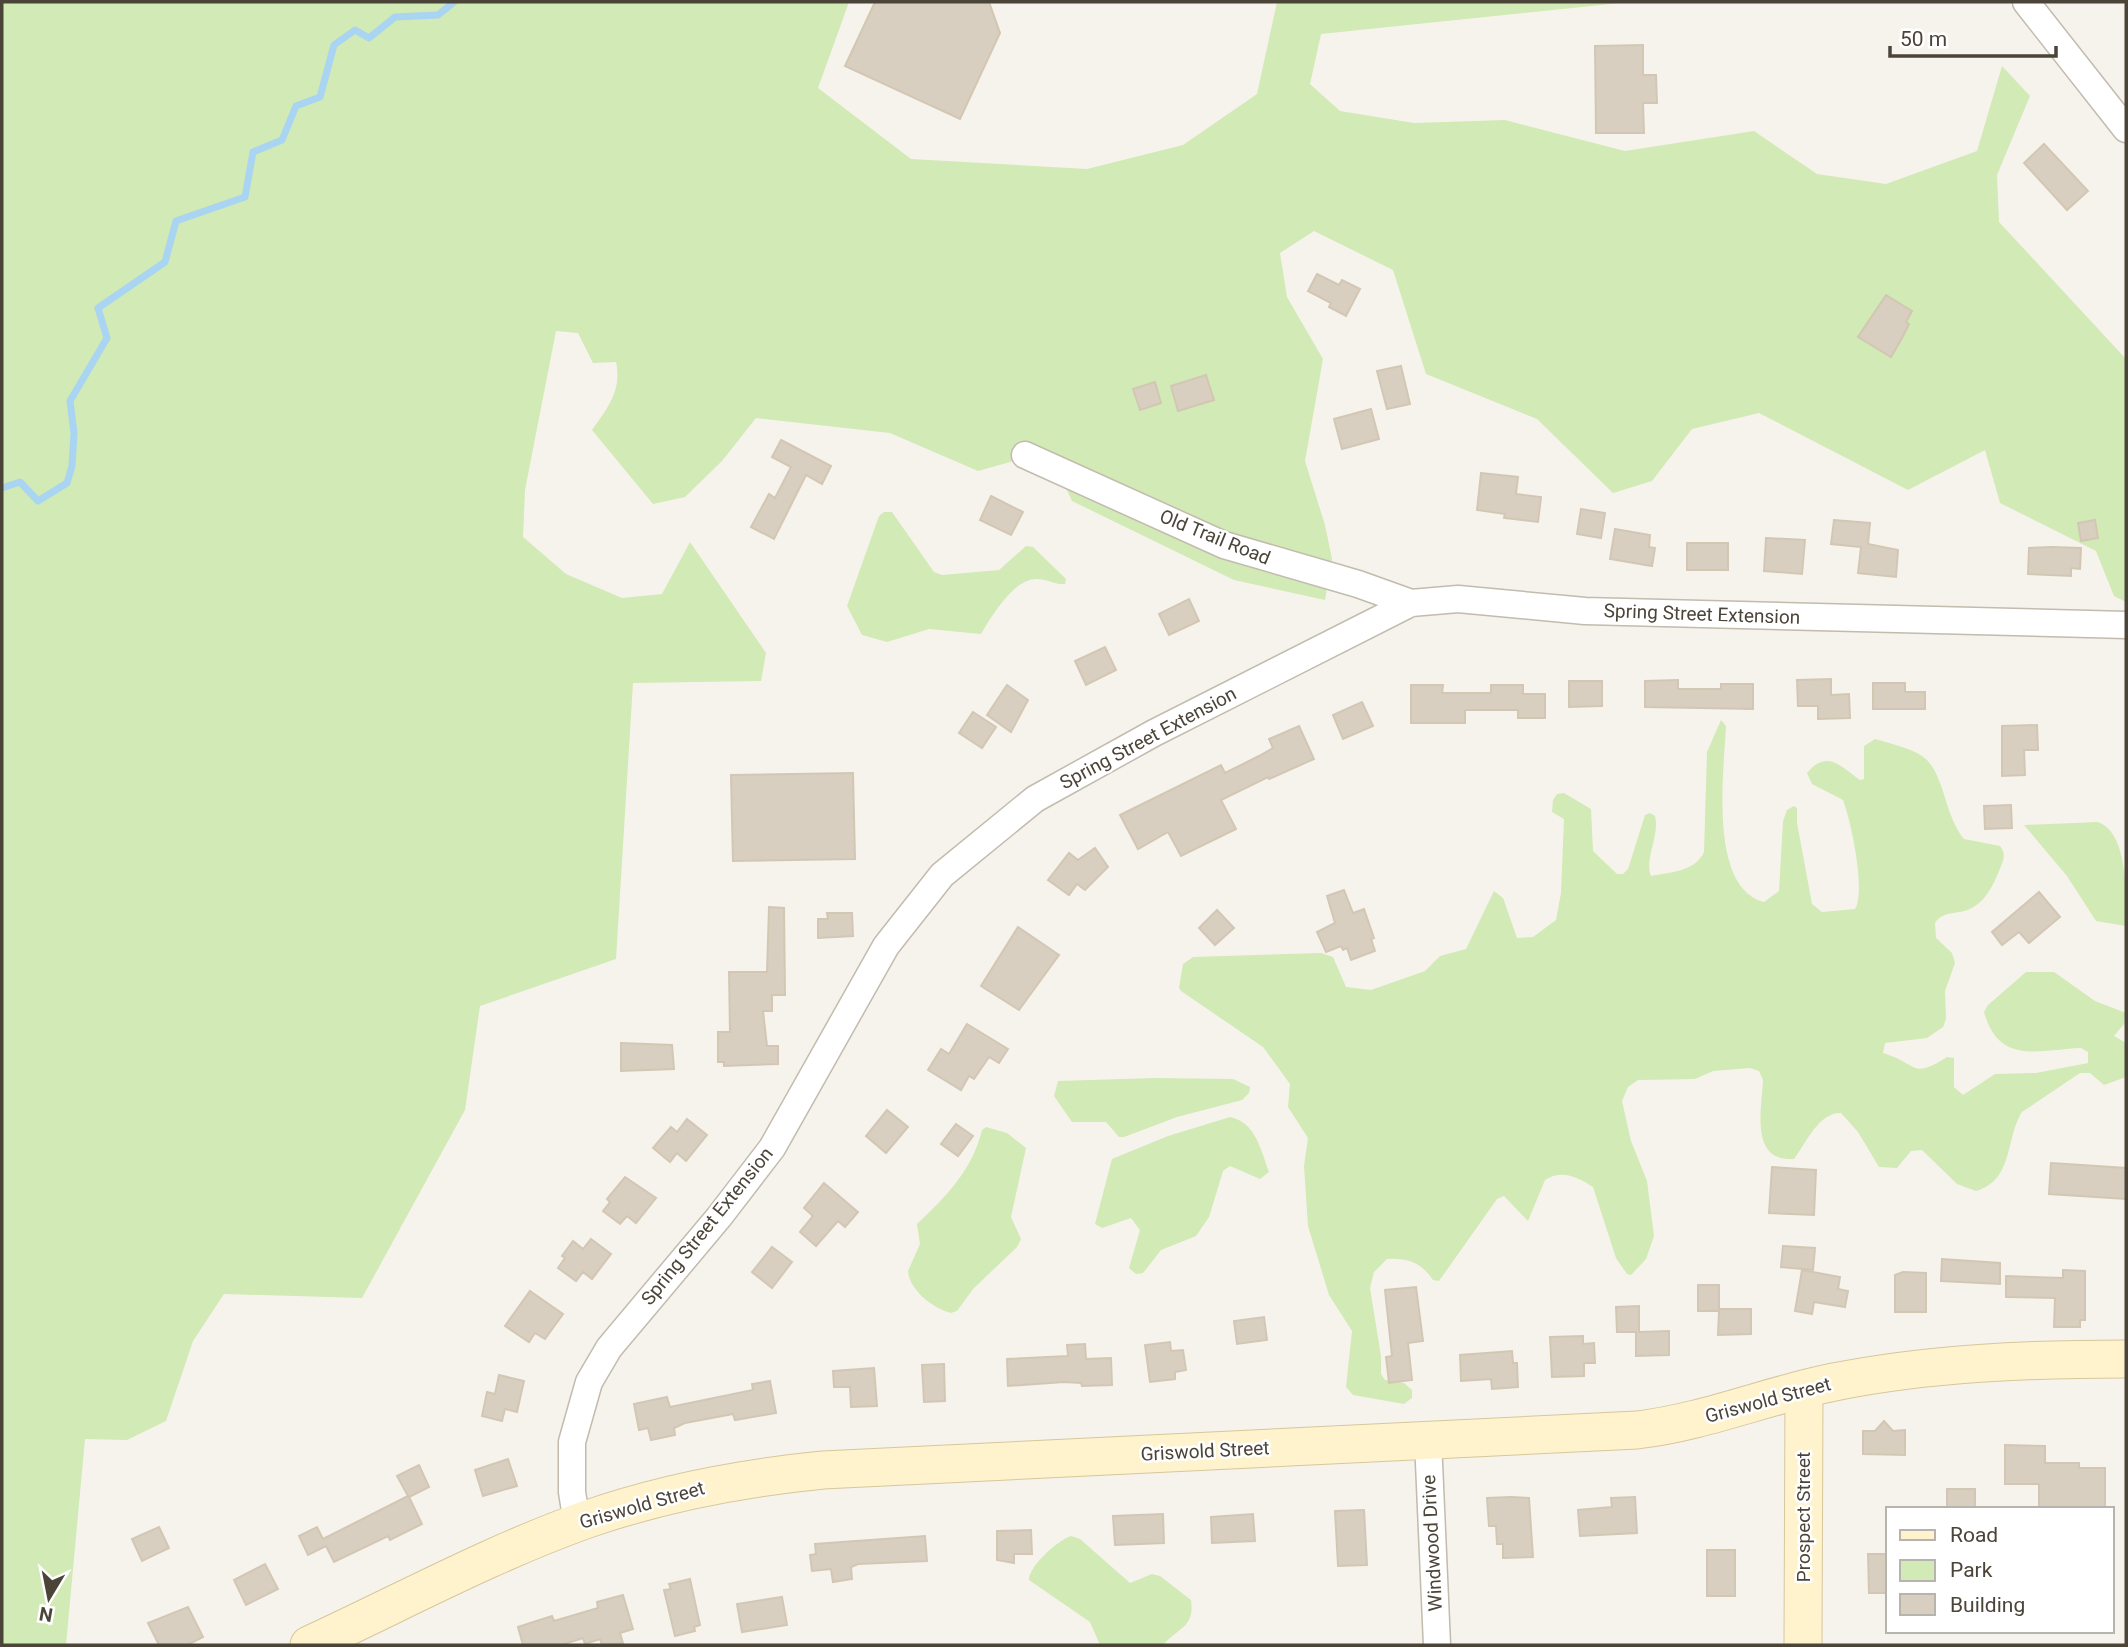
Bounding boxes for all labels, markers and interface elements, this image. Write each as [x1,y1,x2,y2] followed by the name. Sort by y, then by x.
[1890,14,2056,58] scale bar
[1900,27,1947,51] text: 50 m
[1156,504,1274,570] street label: Old Trail Road
[1603,599,1801,629] street label: Spring Street Extension
[1056,682,1240,794] street label: Spring Street Extension
[636,1142,778,1310] street label: Spring Street Extension
[1703,1372,1833,1428] street label: Griswold Street
[1140,1436,1270,1466] street label: Griswold Street
[1792,1452,1815,1582] street label: Prospect Street
[1417,1474,1447,1612] street label: Windwood Drive
[577,1476,707,1534] street label: Griswold Street
[1886,1507,2114,1633] legend
[1950,1523,1998,1547] text: Road
[1950,1558,1993,1582] text: Park
[14,1563,84,1633] north arrow
[1950,1593,2025,1617] text: Building
[38,1602,55,1627] text: N

